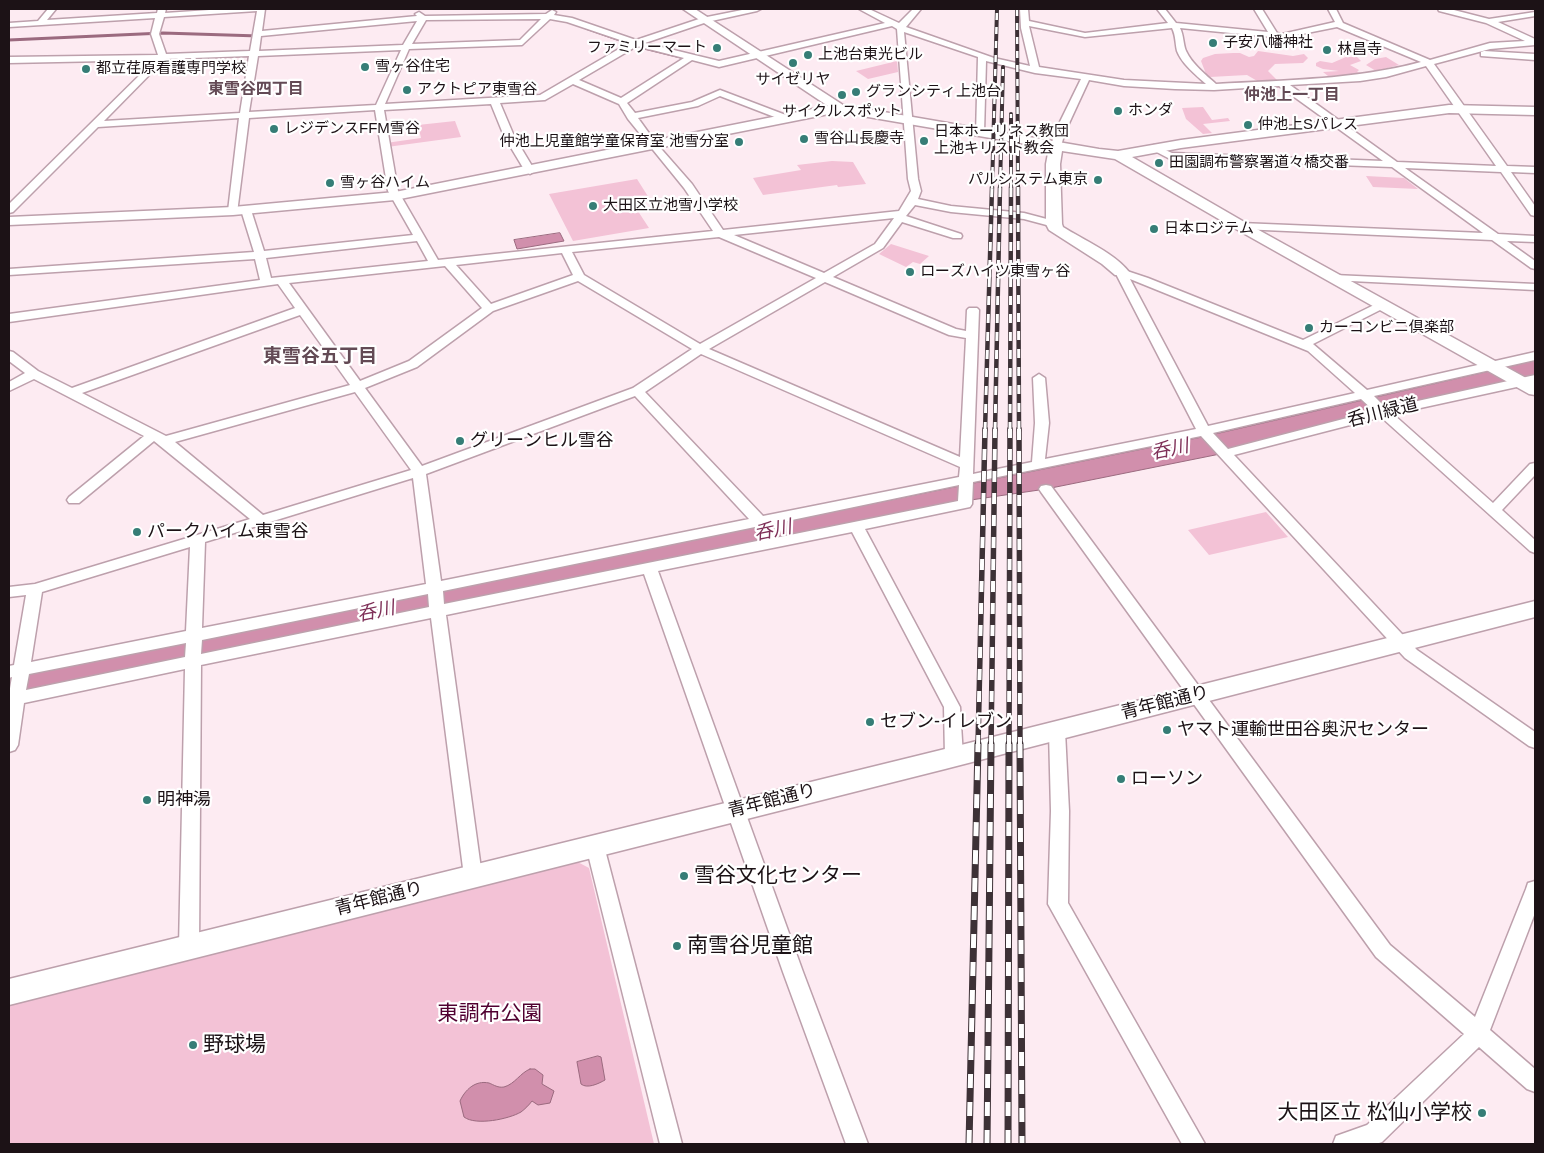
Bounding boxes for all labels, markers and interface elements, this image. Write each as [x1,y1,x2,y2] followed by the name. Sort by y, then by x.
[1223,34,1313,52] place label: 子安八幡神社
[1207,37,1219,49] marker: 子安八幡神社
[587,39,707,57] place label: ファミリーマート
[1337,41,1382,59] place label: 林昌寺
[711,42,723,54] marker: ファミリーマート
[1321,44,1333,56] marker: 林昌寺
[818,46,923,64] place label: 上池台東光ビル
[802,49,814,61] marker: 上池台東光ビル
[787,57,799,69] marker: サイゼリヤ
[375,58,450,76] place label: 雪ヶ谷住宅
[96,60,246,78] place label: 都立荏原看護専門学校
[359,61,371,73] marker: 雪ヶ谷住宅
[80,63,92,75] marker: 都立荏原看護専門学校
[756,71,830,89] place label: サイゼリヤ
[208,80,304,100] district label: 東雪谷四丁目
[417,81,537,99] place label: アクトピア東雪谷
[866,83,1001,101] place label: グランシティ上池台
[401,84,413,96] marker: アクトピア東雪谷
[850,86,862,98] marker: グランシティ上池台
[1244,86,1340,106] district label: 仲池上一丁目
[836,89,848,101] marker: サイクルスポット
[1128,102,1173,120] place label: ホンダ
[782,103,902,121] place label: サイクルスポット
[1112,105,1124,117] marker: ホンダ
[1258,116,1358,134] place label: 仲池上Sパレス
[1242,119,1254,131] marker: 仲池上Sパレス
[284,120,420,138] place label: レジデンスFFM雪谷
[268,123,280,135] marker: レジデンスFFM雪谷
[934,123,1069,158] place label: 日本ホーリネス教団 上池キリスト教会
[814,130,904,148] place label: 雪谷山長慶寺
[500,133,729,151] place label: 仲池上児童館学童保育室 池雪分室
[798,133,810,145] marker: 雪谷山長慶寺
[918,135,930,147] marker: 日本ホーリネス教団 上池キリスト教会
[733,136,745,148] marker: 仲池上児童館学童保育室 池雪分室
[1169,154,1349,172] place label: 田園調布警察署道々橋交番
[1153,157,1165,169] marker: 田園調布警察署道々橋交番
[968,171,1088,189] place label: パルシステム東京
[340,174,430,192] place label: 雪ヶ谷ハイム
[1092,174,1104,186] marker: パルシステム東京
[324,177,336,189] marker: 雪ヶ谷ハイム
[603,197,738,215] place label: 大田区立池雪小学校
[587,200,599,212] marker: 大田区立池雪小学校
[1164,220,1254,238] place label: 日本ロジテム
[1148,223,1160,235] marker: 日本ロジテム
[920,263,1070,281] place label: ローズハイツ東雪ヶ谷
[904,266,916,278] marker: ローズハイツ東雪ヶ谷
[1319,319,1454,337] place label: カーコンビニ倶楽部
[1303,322,1315,334] marker: カーコンビニ倶楽部
[263,346,377,368] district label: 東雪谷五丁目
[1345,394,1421,432] street label: 呑川緑道
[470,430,614,452] place label: グリーンヒル雪谷
[454,435,466,447] marker: グリーンヒル雪谷
[1149,435,1191,465] water label: 呑川
[752,516,794,546] water label: 呑川
[147,521,309,543] place label: パークハイム東雪谷
[131,526,143,538] marker: パークハイム東雪谷
[355,597,397,627] water label: 呑川
[1119,682,1211,724] street label: 青年館通り
[880,711,1012,733] place label: セブン-イレブン
[864,716,876,728] marker: セブン-イレブン
[1177,719,1429,741] place label: ヤマト運輸世田谷奥沢センター
[1161,724,1173,736] marker: ヤマト運輸世田谷奥沢センター
[1131,768,1203,790] place label: ローソン
[1115,773,1127,785] marker: ローソン
[726,780,818,822] street label: 青年館通り
[157,789,211,811] place label: 明神湯
[141,794,153,806] marker: 明神湯
[694,863,862,889] place label: 雪谷文化センター
[678,870,690,882] marker: 雪谷文化センター
[333,878,425,920] street label: 青年館通り
[687,933,813,959] place label: 南雪谷児童館
[671,940,683,952] marker: 南雪谷児童館
[438,1001,542,1027] park label: 東調布公園
[203,1032,266,1058] place label: 野球場
[187,1039,199,1051] marker: 野球場
[1277,1100,1472,1126] place label: 大田区立 松仙小学校
[1476,1107,1488,1119] marker: 大田区立 松仙小学校

